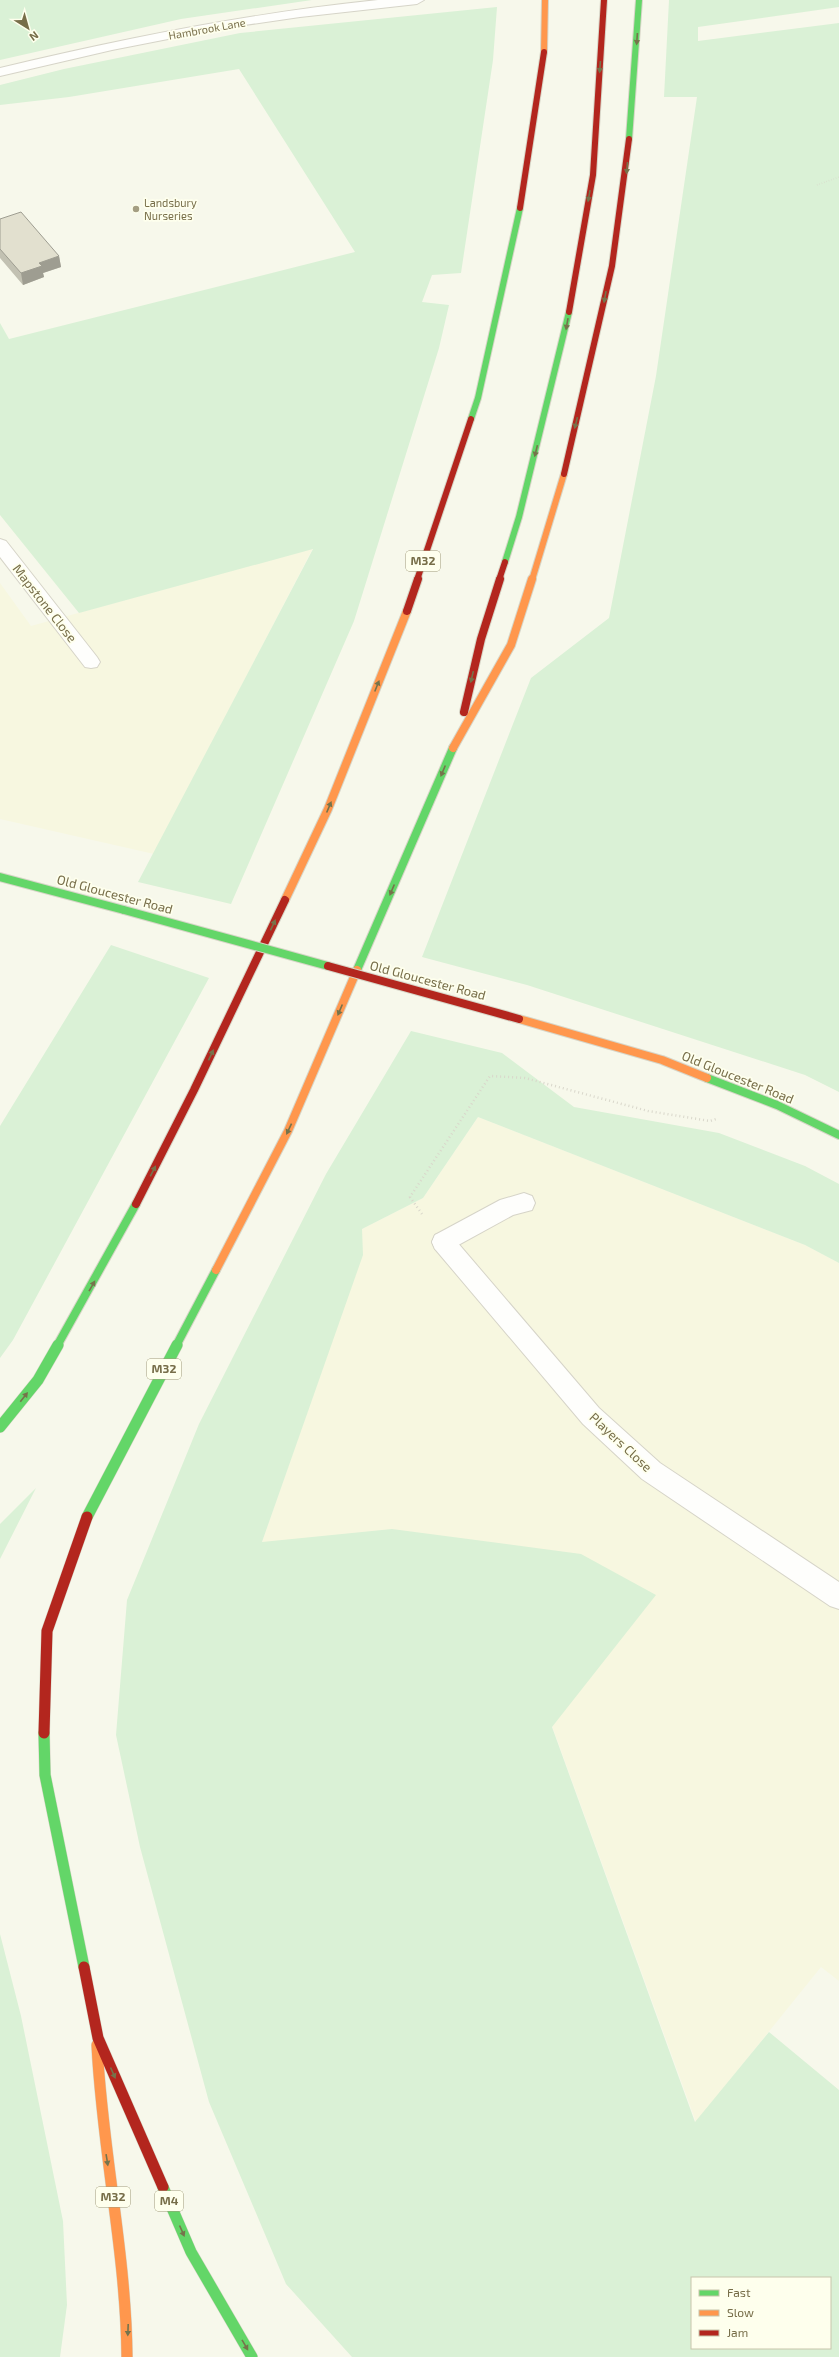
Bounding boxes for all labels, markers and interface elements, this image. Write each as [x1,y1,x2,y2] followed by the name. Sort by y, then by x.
[8,8,48,48] north arrow
[167,15,247,42] street label: Hambrook Lane
[27,29,41,44] text: N
[633,33,640,45] one-way arrow
[597,61,604,73] one-way arrow
[623,162,630,175] one-way arrow
[586,190,592,202] one-way arrow
[144,196,197,222] place label: Landsbury Nurseries
[131,204,141,214] marker: Landsbury Nurseries
[602,291,608,303] one-way arrow
[564,318,570,331] one-way arrow
[573,418,579,430] one-way arrow
[532,444,538,457] one-way arrow
[406,551,440,571] road number: M32
[10,561,80,645] street label: Mapstone Close
[469,671,475,683] one-way arrow
[374,680,380,692] one-way arrow
[440,765,446,776] one-way arrow
[326,801,332,813] one-way arrow
[55,871,175,917] street label: Old Gloucester Road
[389,885,395,896] one-way arrow
[270,919,276,930] one-way arrow
[368,957,488,1003] street label: Old Gloucester Road
[337,1004,343,1016] one-way arrow
[680,1047,796,1107] street label: Old Gloucester Road
[208,1049,214,1060] one-way arrow
[286,1123,292,1135] one-way arrow
[149,1165,156,1177] one-way arrow
[88,1280,95,1292] one-way arrow
[147,1359,181,1379] road number: M32
[20,1391,28,1402] one-way arrow
[587,1409,656,1475] street label: Players Close
[110,2068,116,2079] one-way arrow
[104,2154,110,2166] one-way arrow
[96,2187,130,2207] road number: M32
[155,2191,183,2211] road number: M4
[179,2225,185,2237] one-way arrow
[691,2277,831,2349] legend
[727,2285,751,2299] text: Fast
[727,2305,754,2319] text: Slow
[125,2324,131,2337] one-way arrow
[727,2325,748,2339] text: Jam
[242,2339,249,2350] one-way arrow

